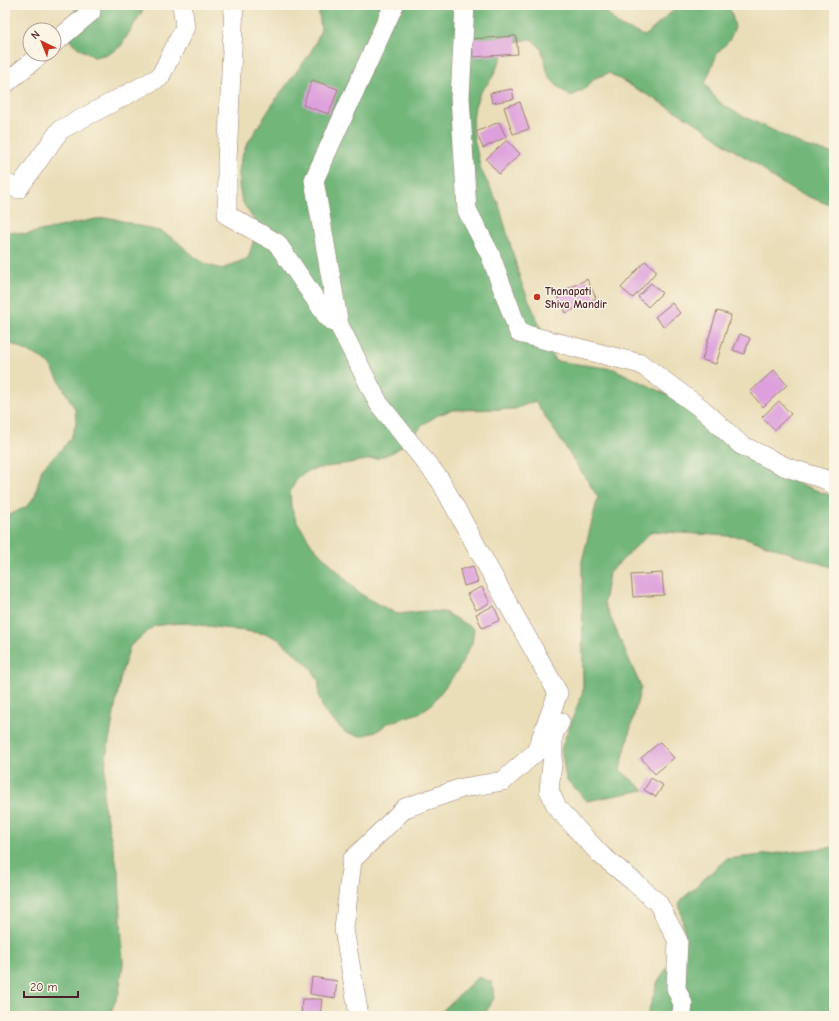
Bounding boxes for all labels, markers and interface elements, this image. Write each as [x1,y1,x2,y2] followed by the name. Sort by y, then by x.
[22,22,62,62] north arrow
[28,28,43,42] text: N
[545,285,607,311] place label: Thanapati Shiva Mandir
[532,292,542,302] marker: Thanapati Shiva Mandir
[24,973,78,999] scale bar
[30,980,58,994] text: 20 m

